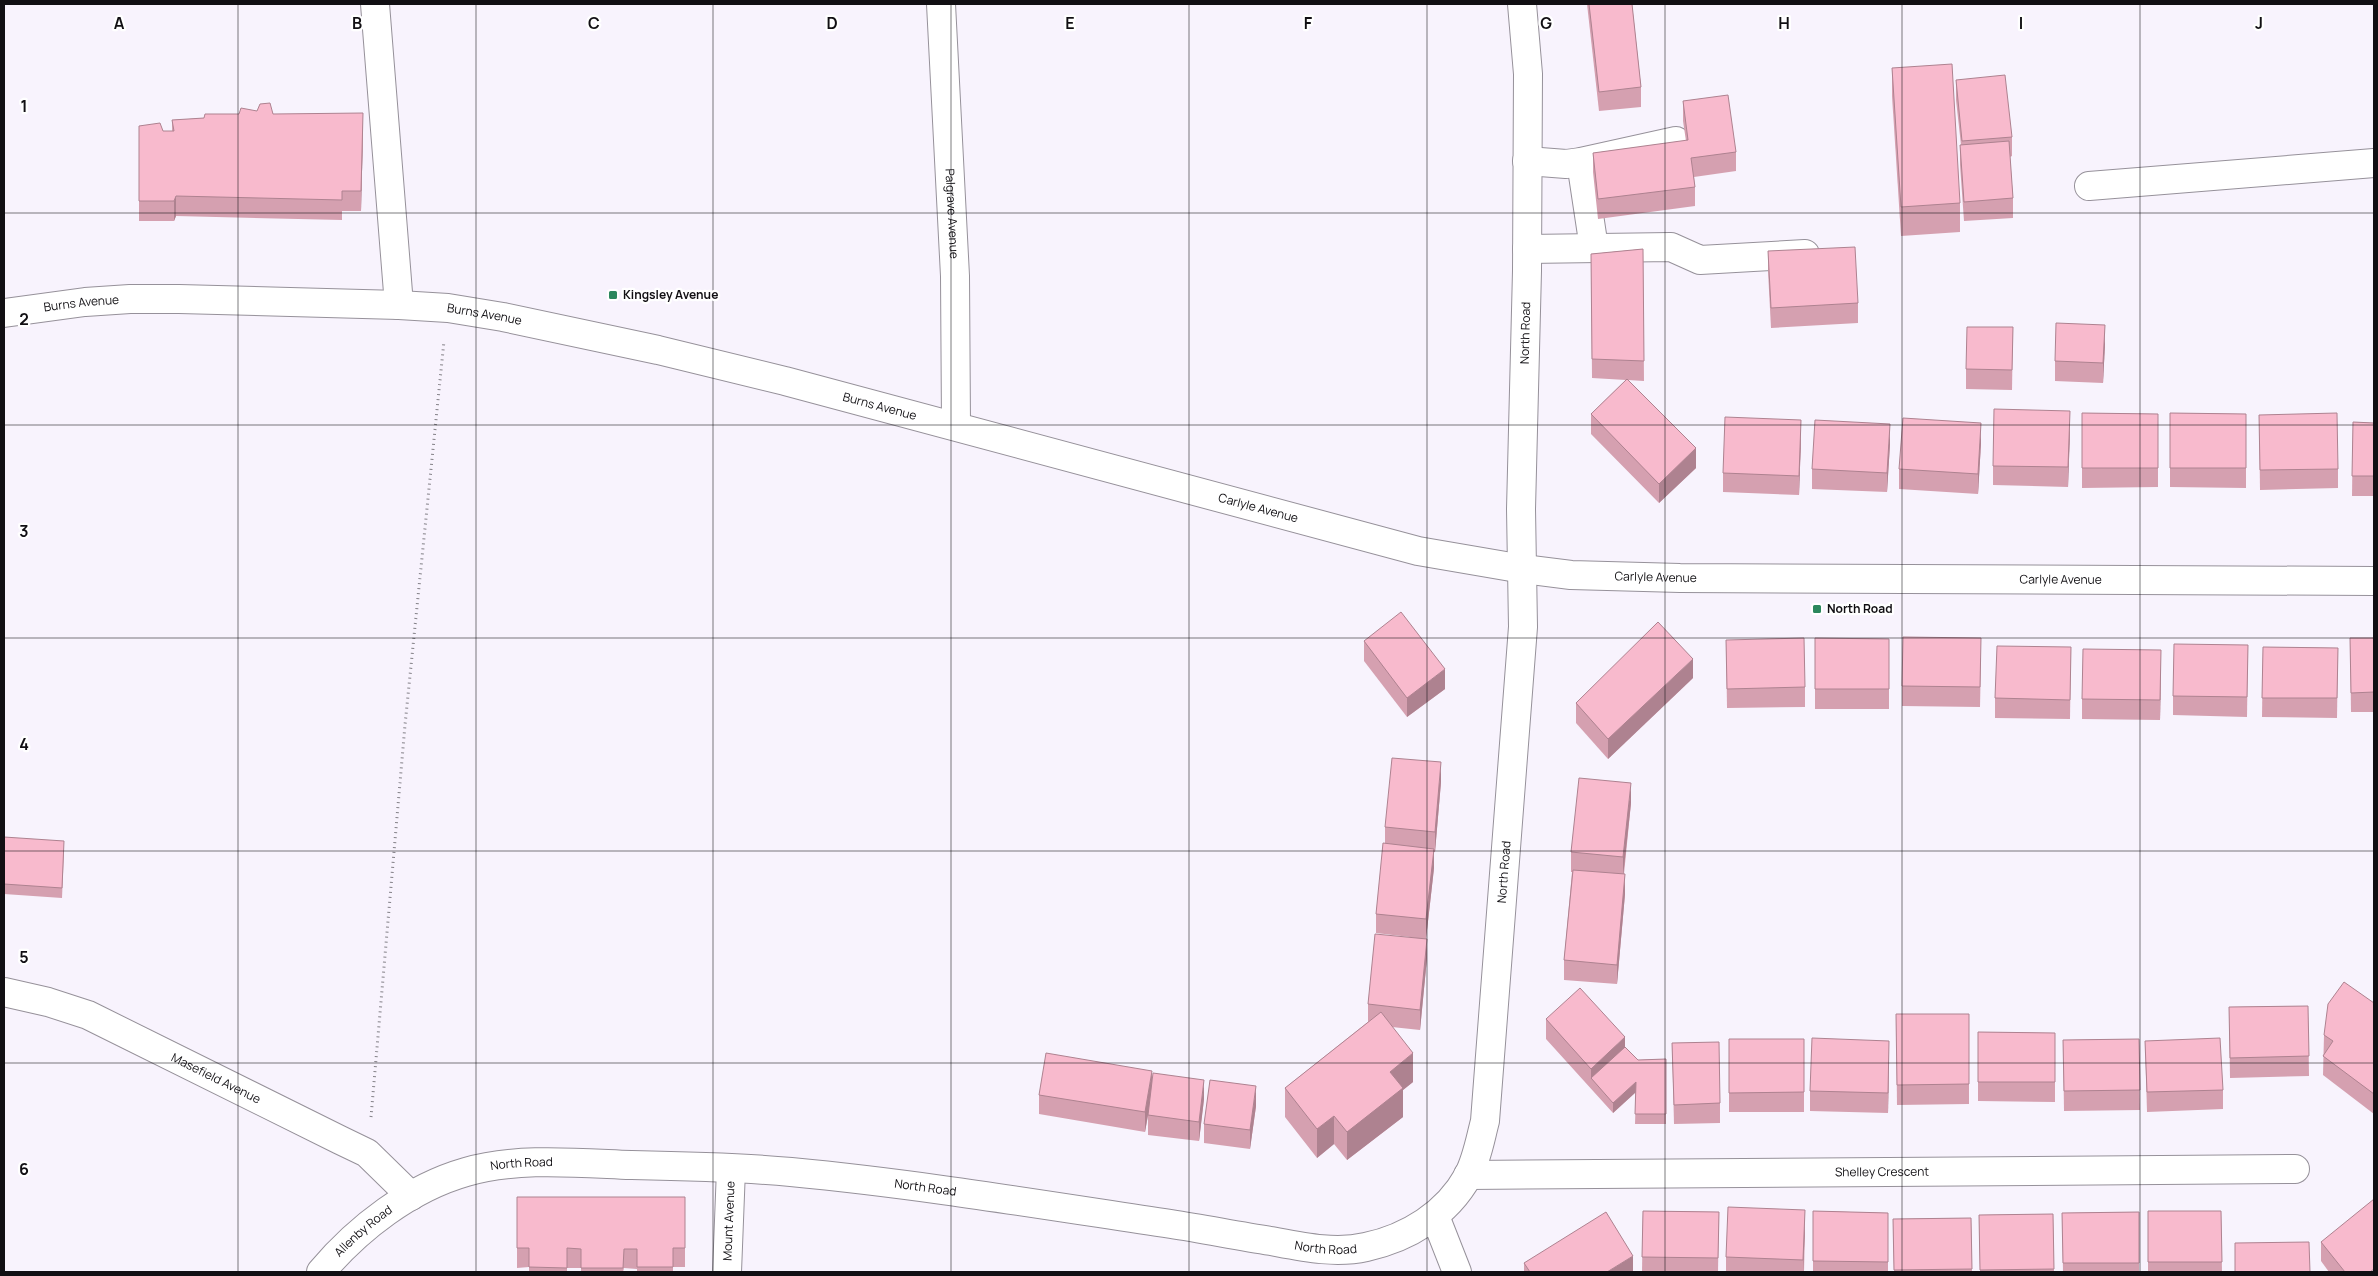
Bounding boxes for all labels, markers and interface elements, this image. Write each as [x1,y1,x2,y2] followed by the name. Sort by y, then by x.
[114,12,125,34] text: A
[352,12,362,34] text: B
[588,12,600,34] text: C
[826,12,838,34] text: D
[1065,12,1075,34] text: E
[1304,12,1313,34] text: F
[1540,12,1552,34] text: G
[1778,12,1790,34] text: H
[2019,12,2023,34] text: I
[2255,12,2263,34] text: J
[20,95,28,117] text: 1
[941,168,963,259] street label: Palgrave Avenue
[623,286,718,303] place label: Kingsley Avenue
[607,289,619,301] marker: Kingsley Avenue
[43,291,120,316] street label: Burns Avenue
[446,299,524,329] street label: Burns Avenue
[1516,301,1534,364] street label: North Road
[19,308,29,330] text: 2
[841,388,919,424] street label: Burns Avenue
[1217,489,1300,526] street label: Carlyle Avenue
[19,520,29,542] text: 3
[1614,567,1697,586] street label: Carlyle Avenue
[2020,570,2102,588] street label: Carlyle Avenue
[1827,600,1893,617] place label: North Road
[1811,603,1823,615] marker: North Road
[19,733,29,755] text: 4
[1493,840,1515,904] street label: North Road
[19,946,29,968] text: 5
[169,1049,264,1107] street label: Masefield Avenue
[489,1153,553,1174] street label: North Road
[19,1158,29,1180] text: 6
[1835,1163,1929,1180] street label: Shelley Crescent
[893,1175,958,1200] street label: North Road
[718,1181,739,1261] street label: Mount Avenue
[330,1201,395,1260] street label: Allenby Road
[1293,1237,1358,1258] street label: North Road

